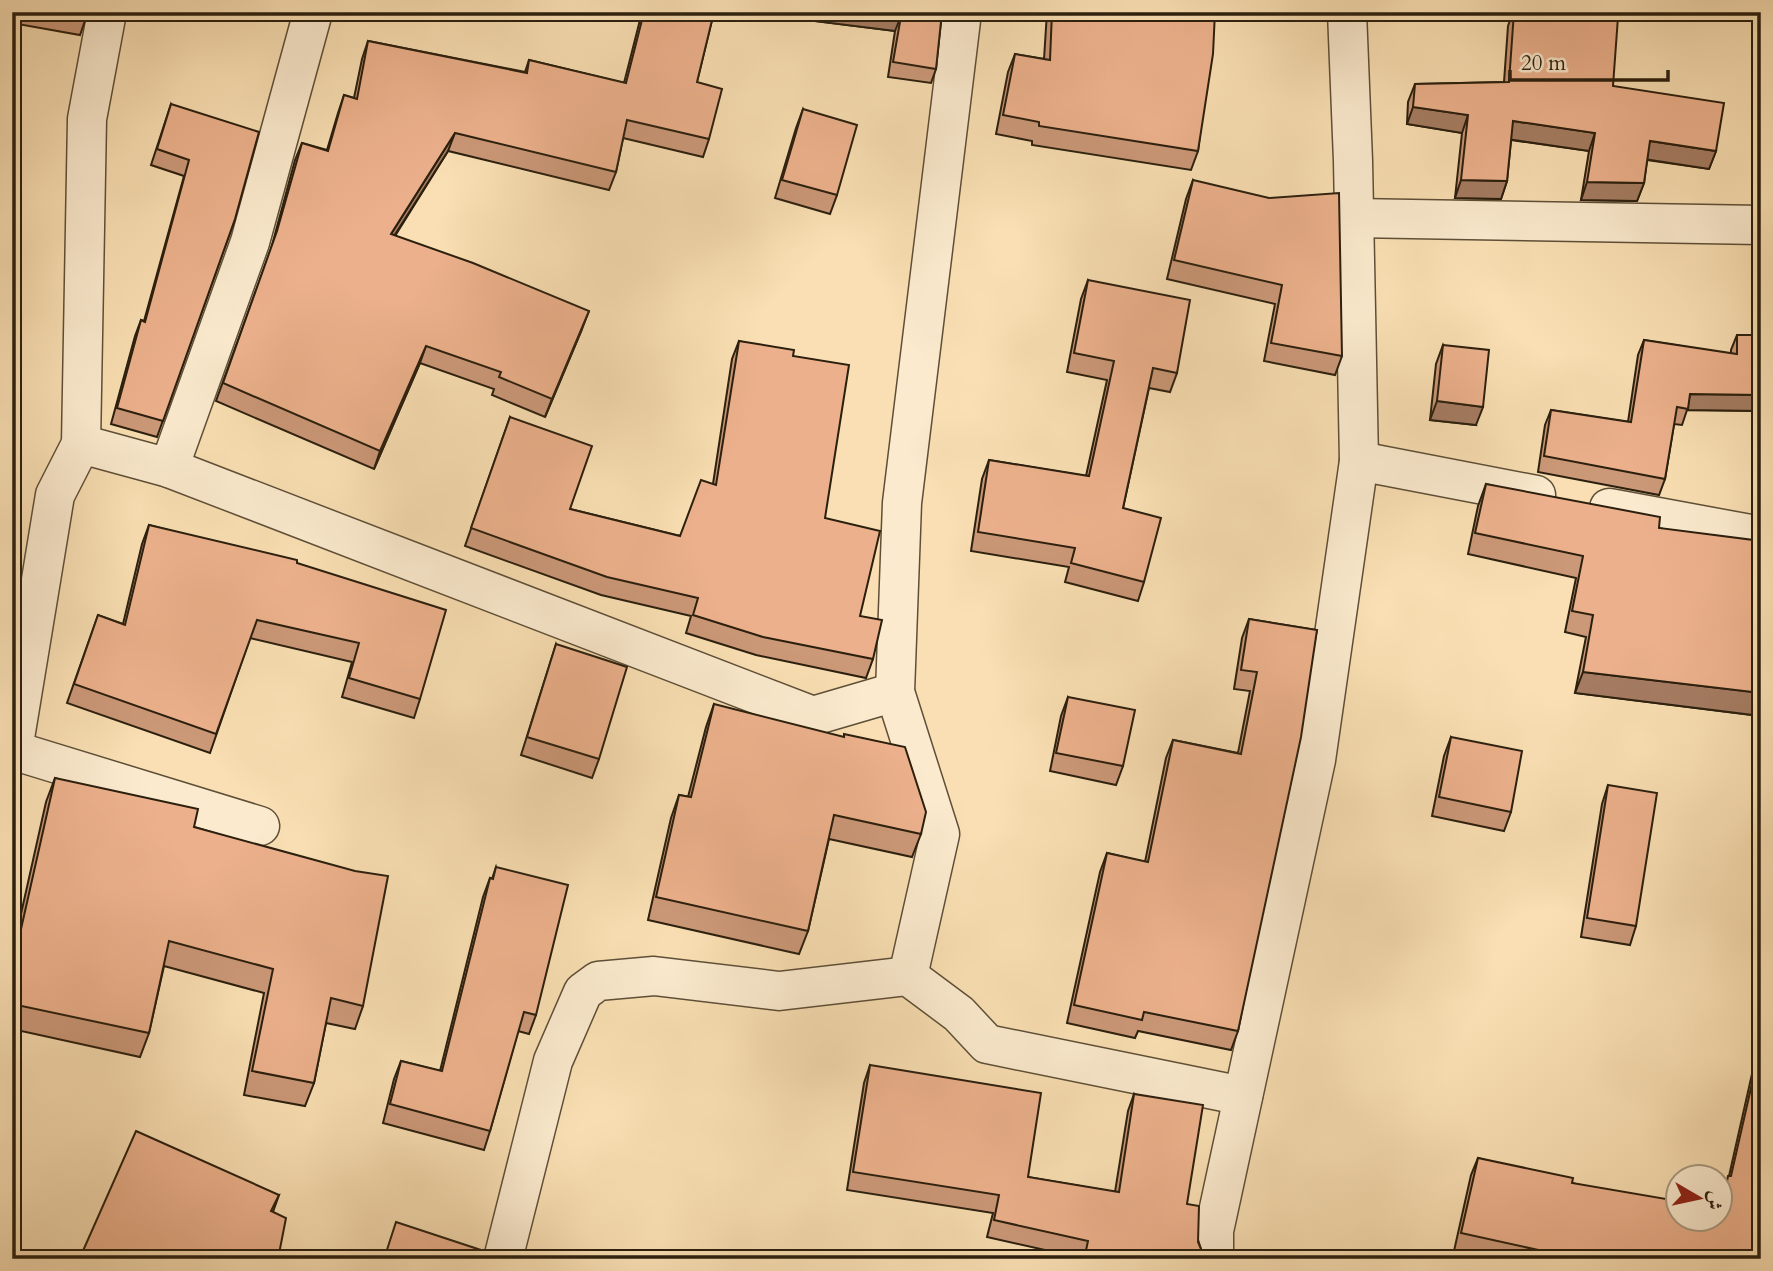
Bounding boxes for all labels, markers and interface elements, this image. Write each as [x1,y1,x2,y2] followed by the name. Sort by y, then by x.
[1510,38,1668,82] scale bar
[1521,49,1566,78] text: 20 m
[1664,1162,1734,1232] north arrow
[1700,1189,1729,1212] text: ش

